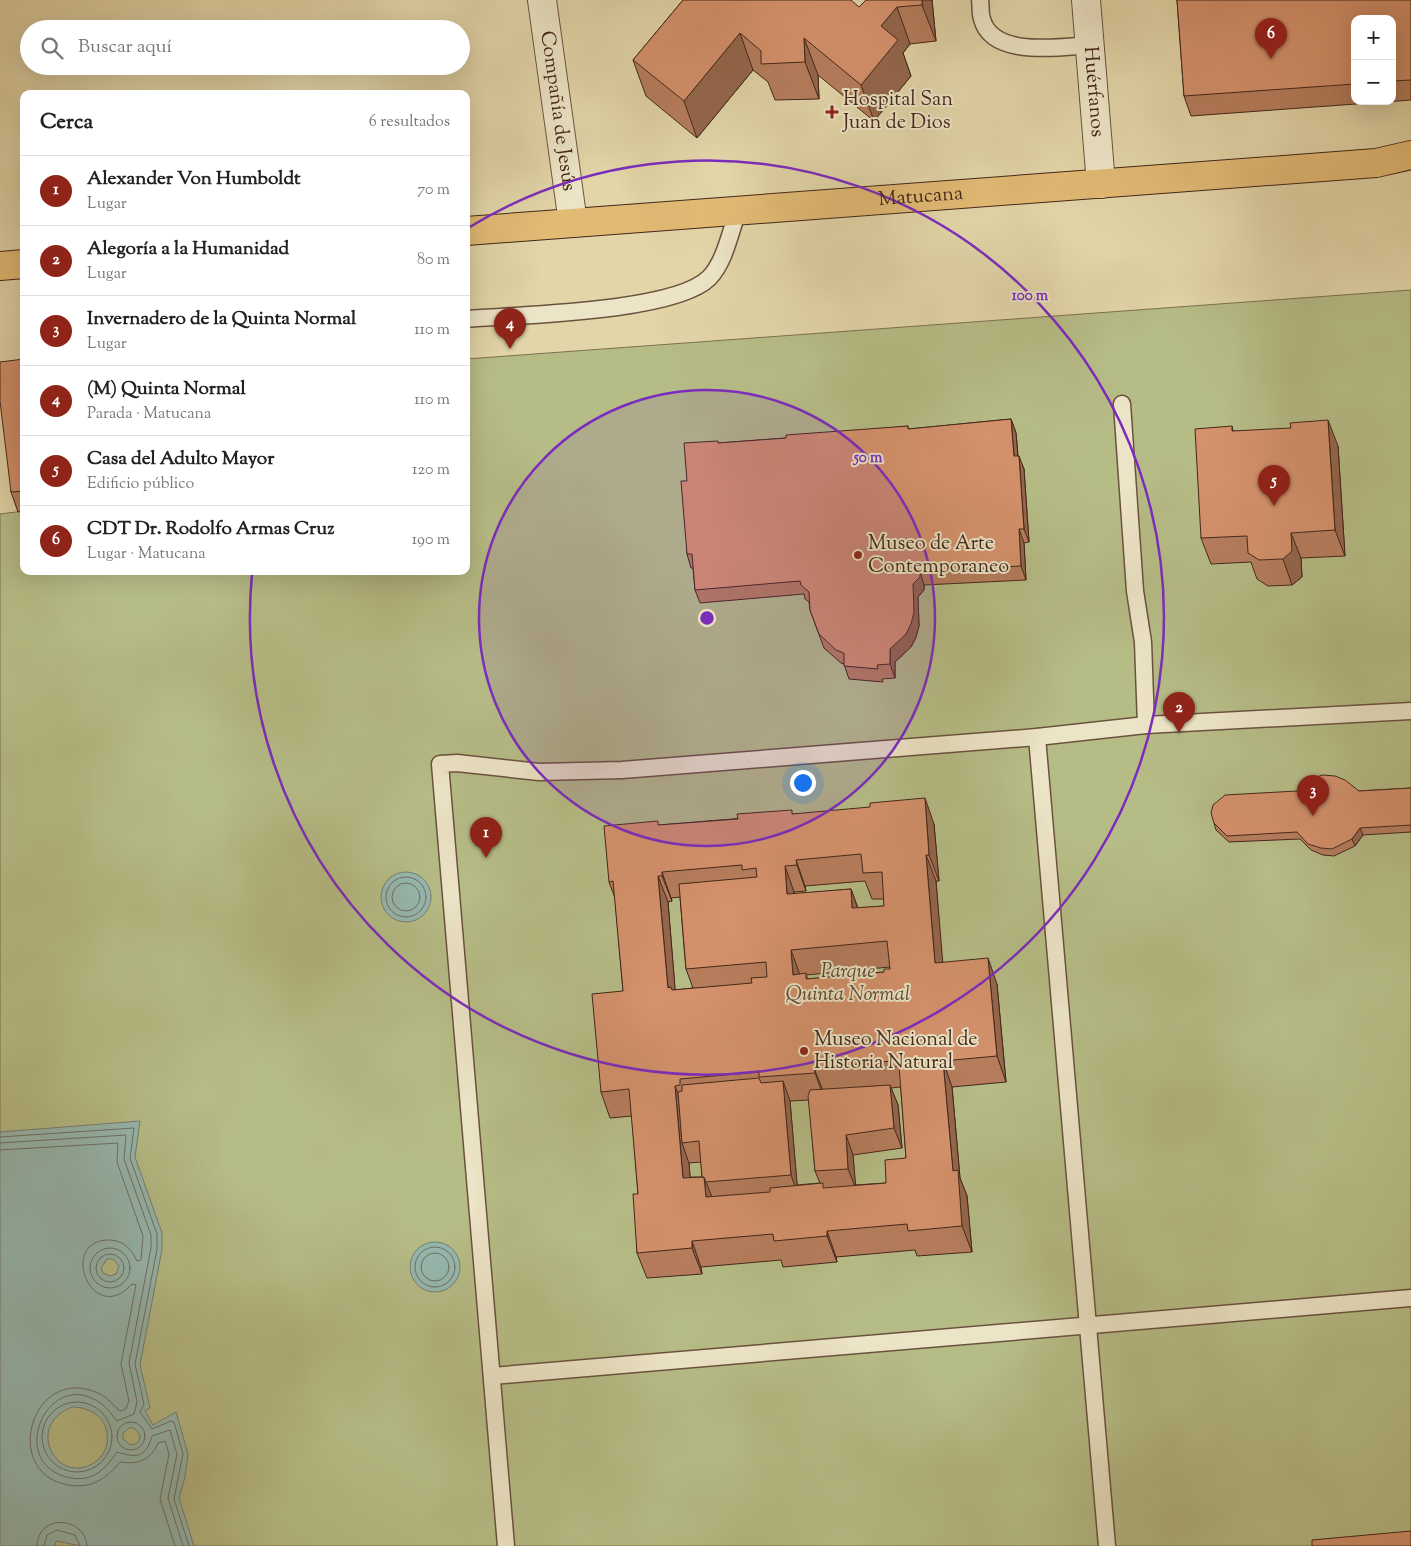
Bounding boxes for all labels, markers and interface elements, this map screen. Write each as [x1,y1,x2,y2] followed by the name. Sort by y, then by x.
[1351,15,1396,105] map controls
[1351,15,1396,60] button: +
[1255,18,1287,59] pin: 6
[20,20,470,75] search box
[532,29,583,193] street label: Compañía de Jesús
[38,34,66,62] icon: search
[78,34,172,61] text: Buscar aquí
[1075,45,1112,138] street label: Huérfanos
[1351,60,1396,105] button: −
[842,86,953,138] place label: Hospital San Juan de Dios
[825,105,839,119] marker: Hospital San Juan de Dios
[40,108,93,138] text: Cerca
[369,111,450,134] text: 6 resultados
[87,166,300,193] text: Alexander Von Humboldt
[53,179,59,202] text: 1
[417,179,450,202] text: 70 m
[877,179,964,215] street label: Matucana
[87,193,127,216] text: Lugar
[87,236,289,263] text: Alegoría a la Humanidad
[52,249,60,272] text: 2
[417,249,450,272] text: 80 m
[87,263,127,286] text: Lugar
[1012,286,1049,307] text: 100 m
[87,306,356,333] text: Invernadero de la Quinta Normal
[494,308,526,349] pin: 4
[53,319,59,342] text: 3
[414,319,450,342] text: 110 m
[87,333,127,356] text: Lugar
[87,376,246,403] text: (M) Quinta Normal
[52,389,60,412] text: 4
[414,389,450,412] text: 110 m
[87,403,211,426] text: Parada · Matucana
[87,446,274,473] text: Casa del Adulto Mayor
[853,448,883,469] text: 50 m
[53,459,59,482] text: 5
[412,459,450,482] text: 120 m
[1258,465,1290,506] pin: 5
[87,473,194,496] text: Edificio público
[87,516,334,543] text: CDT Dr. Rodolfo Armas Cruz
[52,529,60,552] text: 6
[412,529,450,552] text: 190 m
[868,530,1009,582] place label: Museo de Arte Contemporaneo
[87,543,206,566] text: Lugar · Matucana
[852,549,864,561] marker: Museo de Arte Contemporaneo
[698,609,716,627] centre of rings
[1163,692,1195,733] pin: 2
[790,770,816,796] your location
[1297,775,1329,816] pin: 3
[470,817,502,858] pin: 1
[786,958,910,1010] park label: Parque Quinta Normal
[814,1026,978,1078] place label: Museo Nacional de Historia Natural
[798,1045,810,1057] marker: Museo Nacional de Historia Natural

